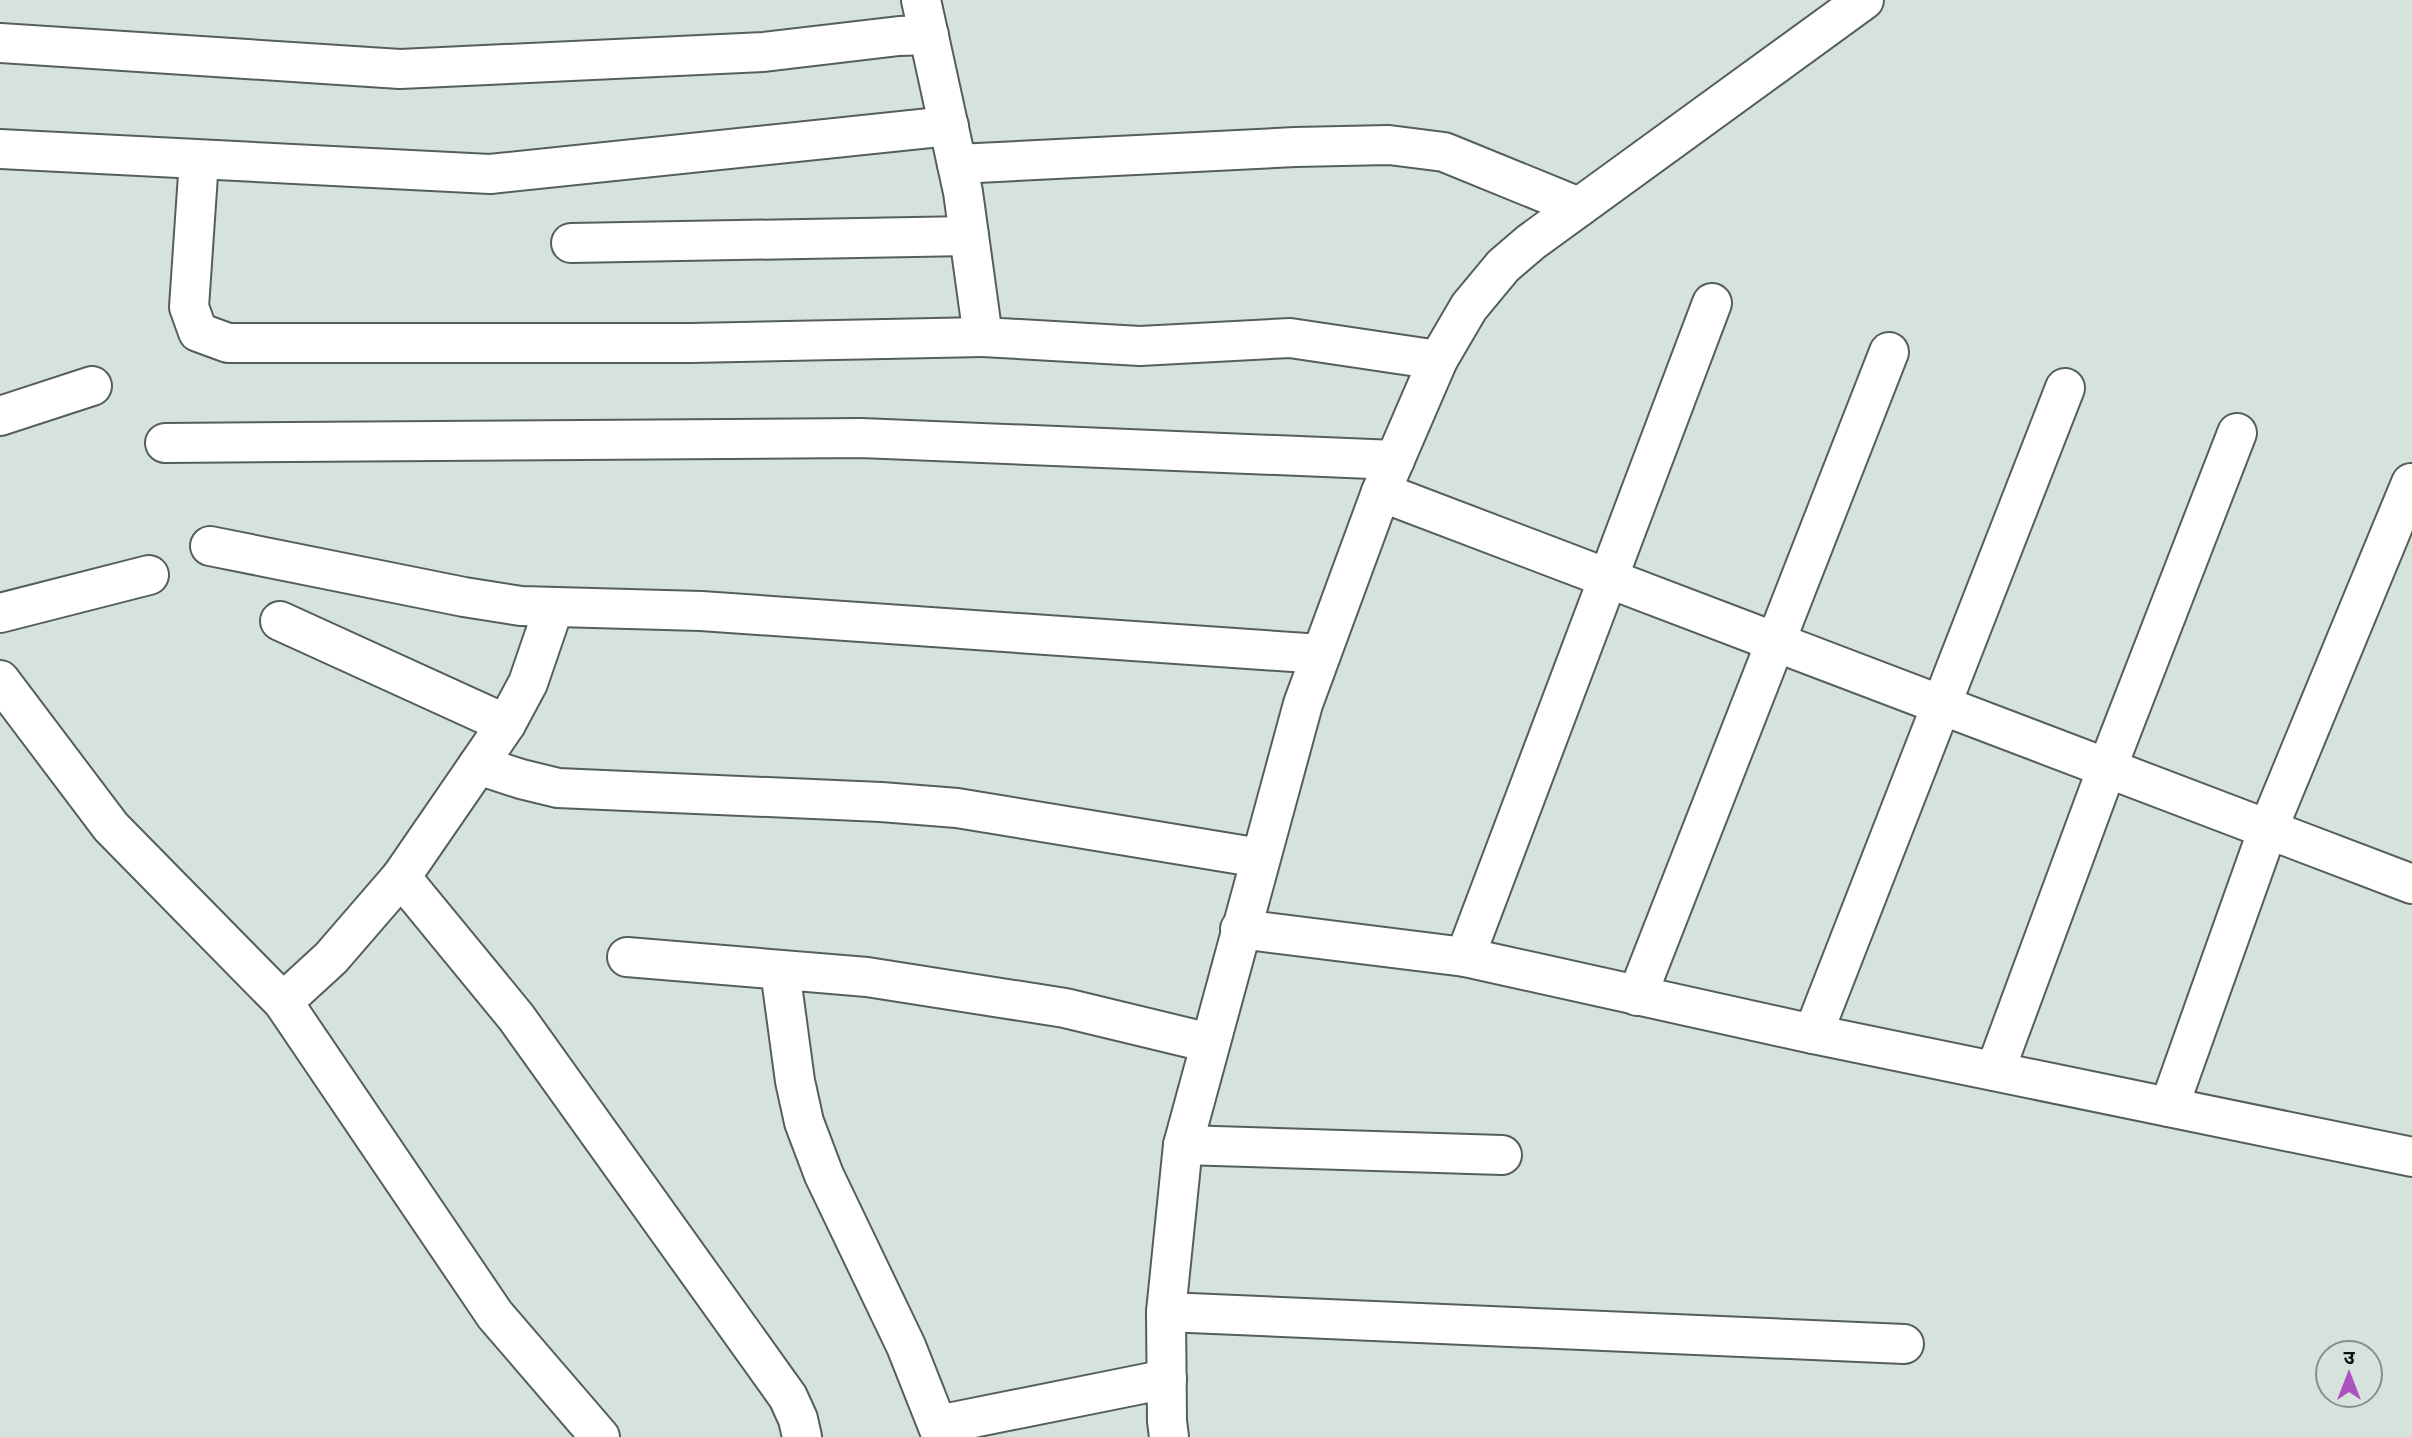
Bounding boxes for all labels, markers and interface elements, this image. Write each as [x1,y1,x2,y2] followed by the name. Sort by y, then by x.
[2314,1339,2384,1409] north arrow
[2343,1346,2355,1369] text: उ

